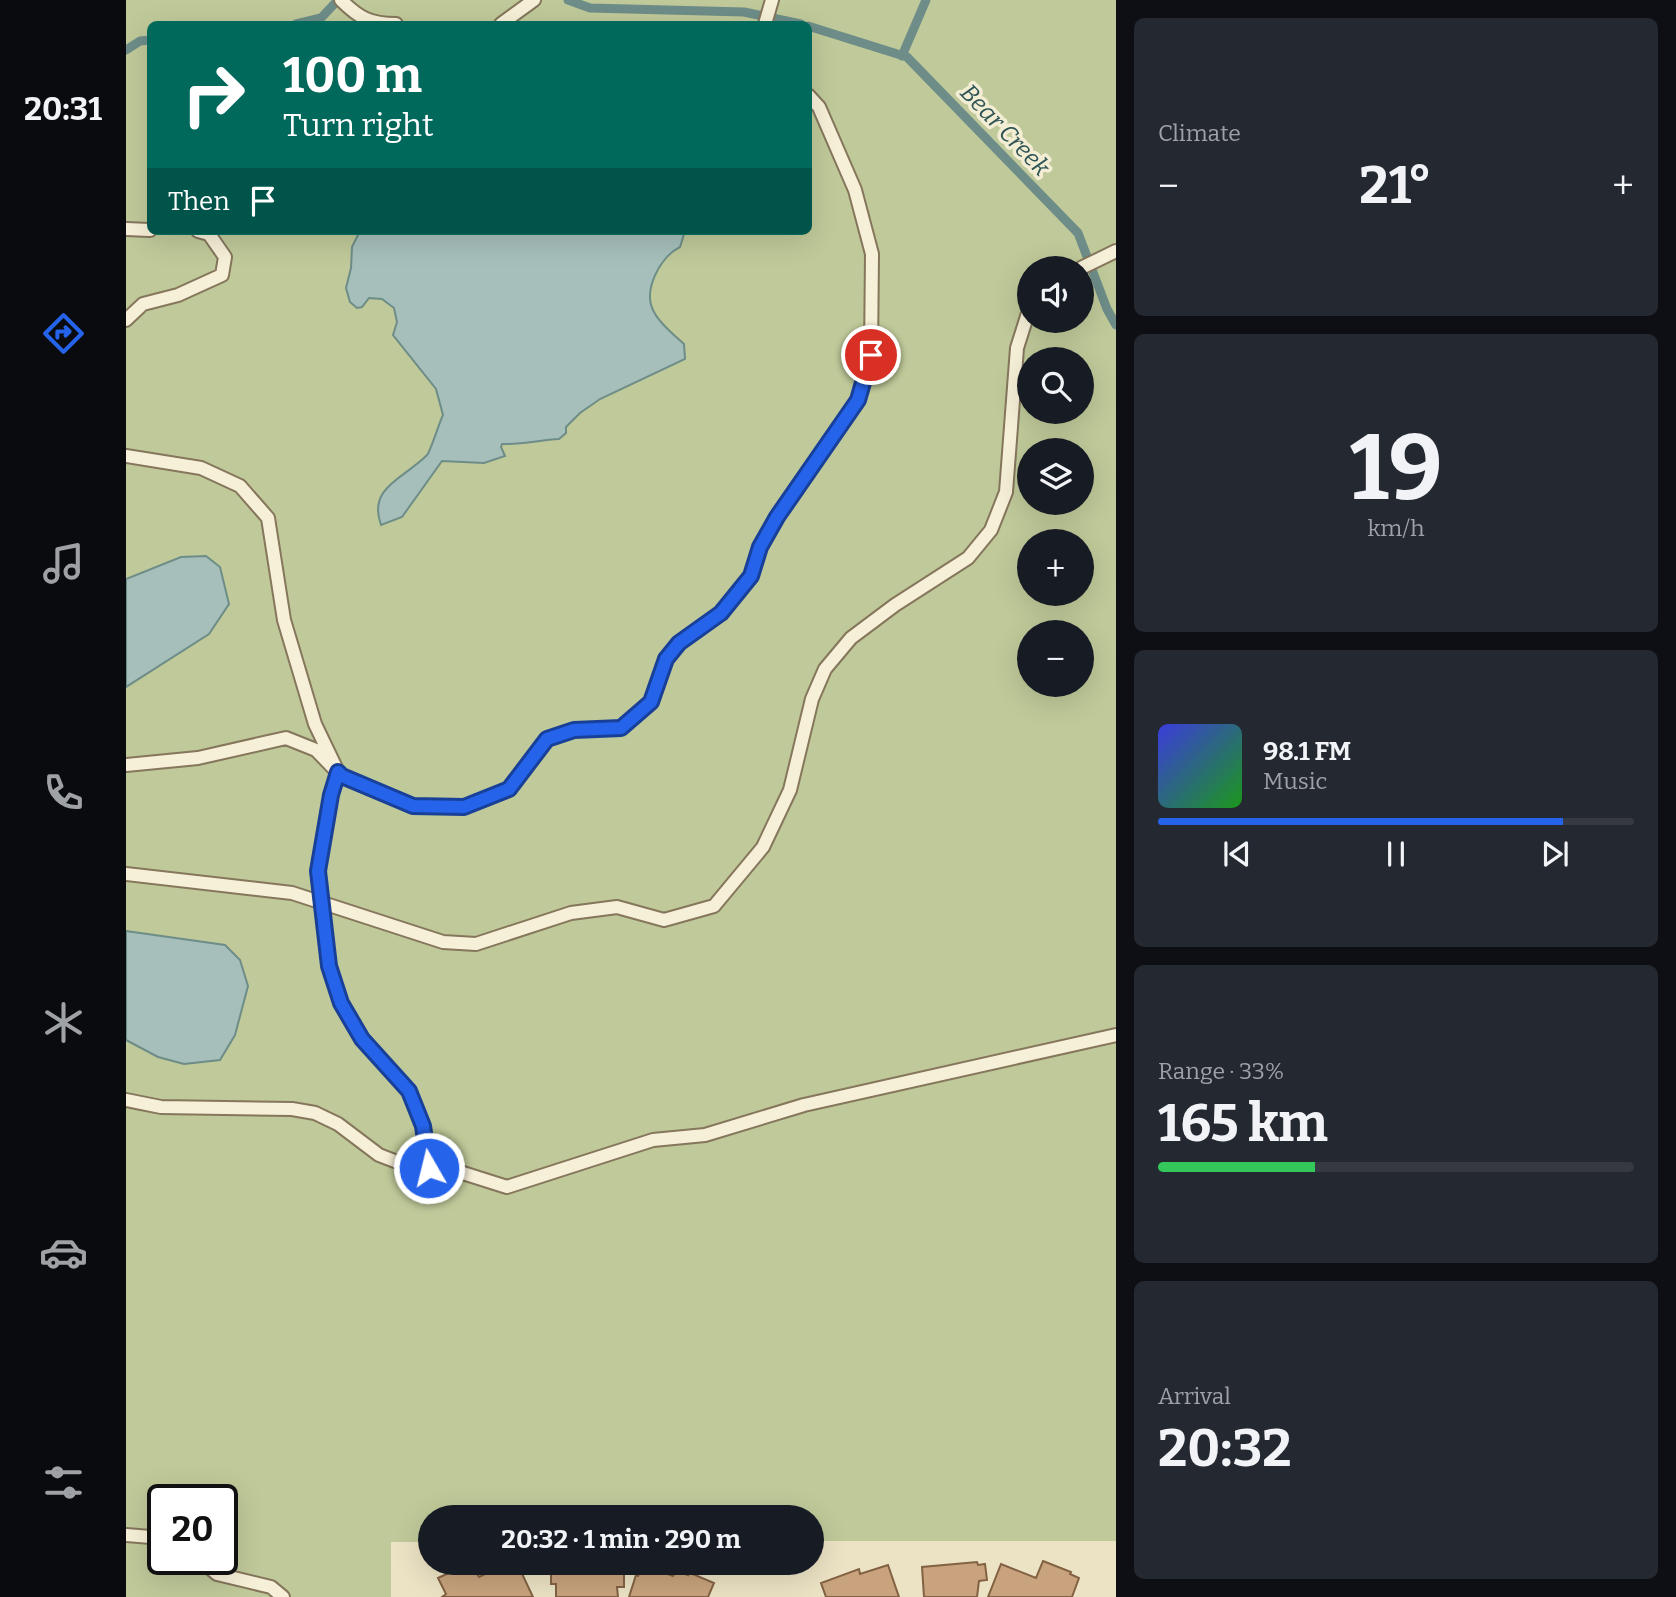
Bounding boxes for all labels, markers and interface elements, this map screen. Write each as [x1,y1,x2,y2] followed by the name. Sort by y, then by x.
[283,46,422,105] text: 100 m
[168,49,259,140] icon: right
[955,79,1056,182] water label: Bear Creek
[24,90,102,128] text: 20:31
[283,106,434,144] text: Turn right
[1158,119,1241,147] text: Climate
[1359,154,1432,217] text: 21°
[1158,163,1179,209] text: −
[1612,163,1634,209] text: +
[244,182,282,220] icon: arrive
[168,186,230,217] text: Then
[1017,256,1094,697] map controls
[1017,256,1094,333] button: sound
[39,309,88,358] icon: directions
[841,325,901,385] pin
[852,336,890,374] icon: arrive
[1017,347,1094,424] button: search
[1349,414,1443,523] text: 19
[1017,438,1094,515] button: layers
[1368,514,1424,542] text: km/h
[1017,529,1094,606] button: +
[39,539,88,588] icon: music
[1017,620,1094,697] button: −
[1263,736,1351,767] text: 98.1 FM
[1263,767,1327,795] text: Music
[39,768,88,817] icon: phone
[1218,835,1256,873] icon: previous
[1377,835,1415,873] icon: pause
[1536,835,1574,873] icon: next
[39,998,88,1047] icon: climate
[1158,1057,1284,1085] text: Range · 33%
[1158,1092,1328,1155] text: 165 km
[392,1131,466,1205] position arrow
[39,1228,88,1277] icon: car
[1158,1382,1231,1410] text: Arrival
[1158,1417,1292,1480] text: 20:32
[39,1458,88,1507] icon: filters
[147,1484,238,1575] speed limit sign: 20
[501,1524,741,1555] text: 20:32 · 1 min · 290 m

